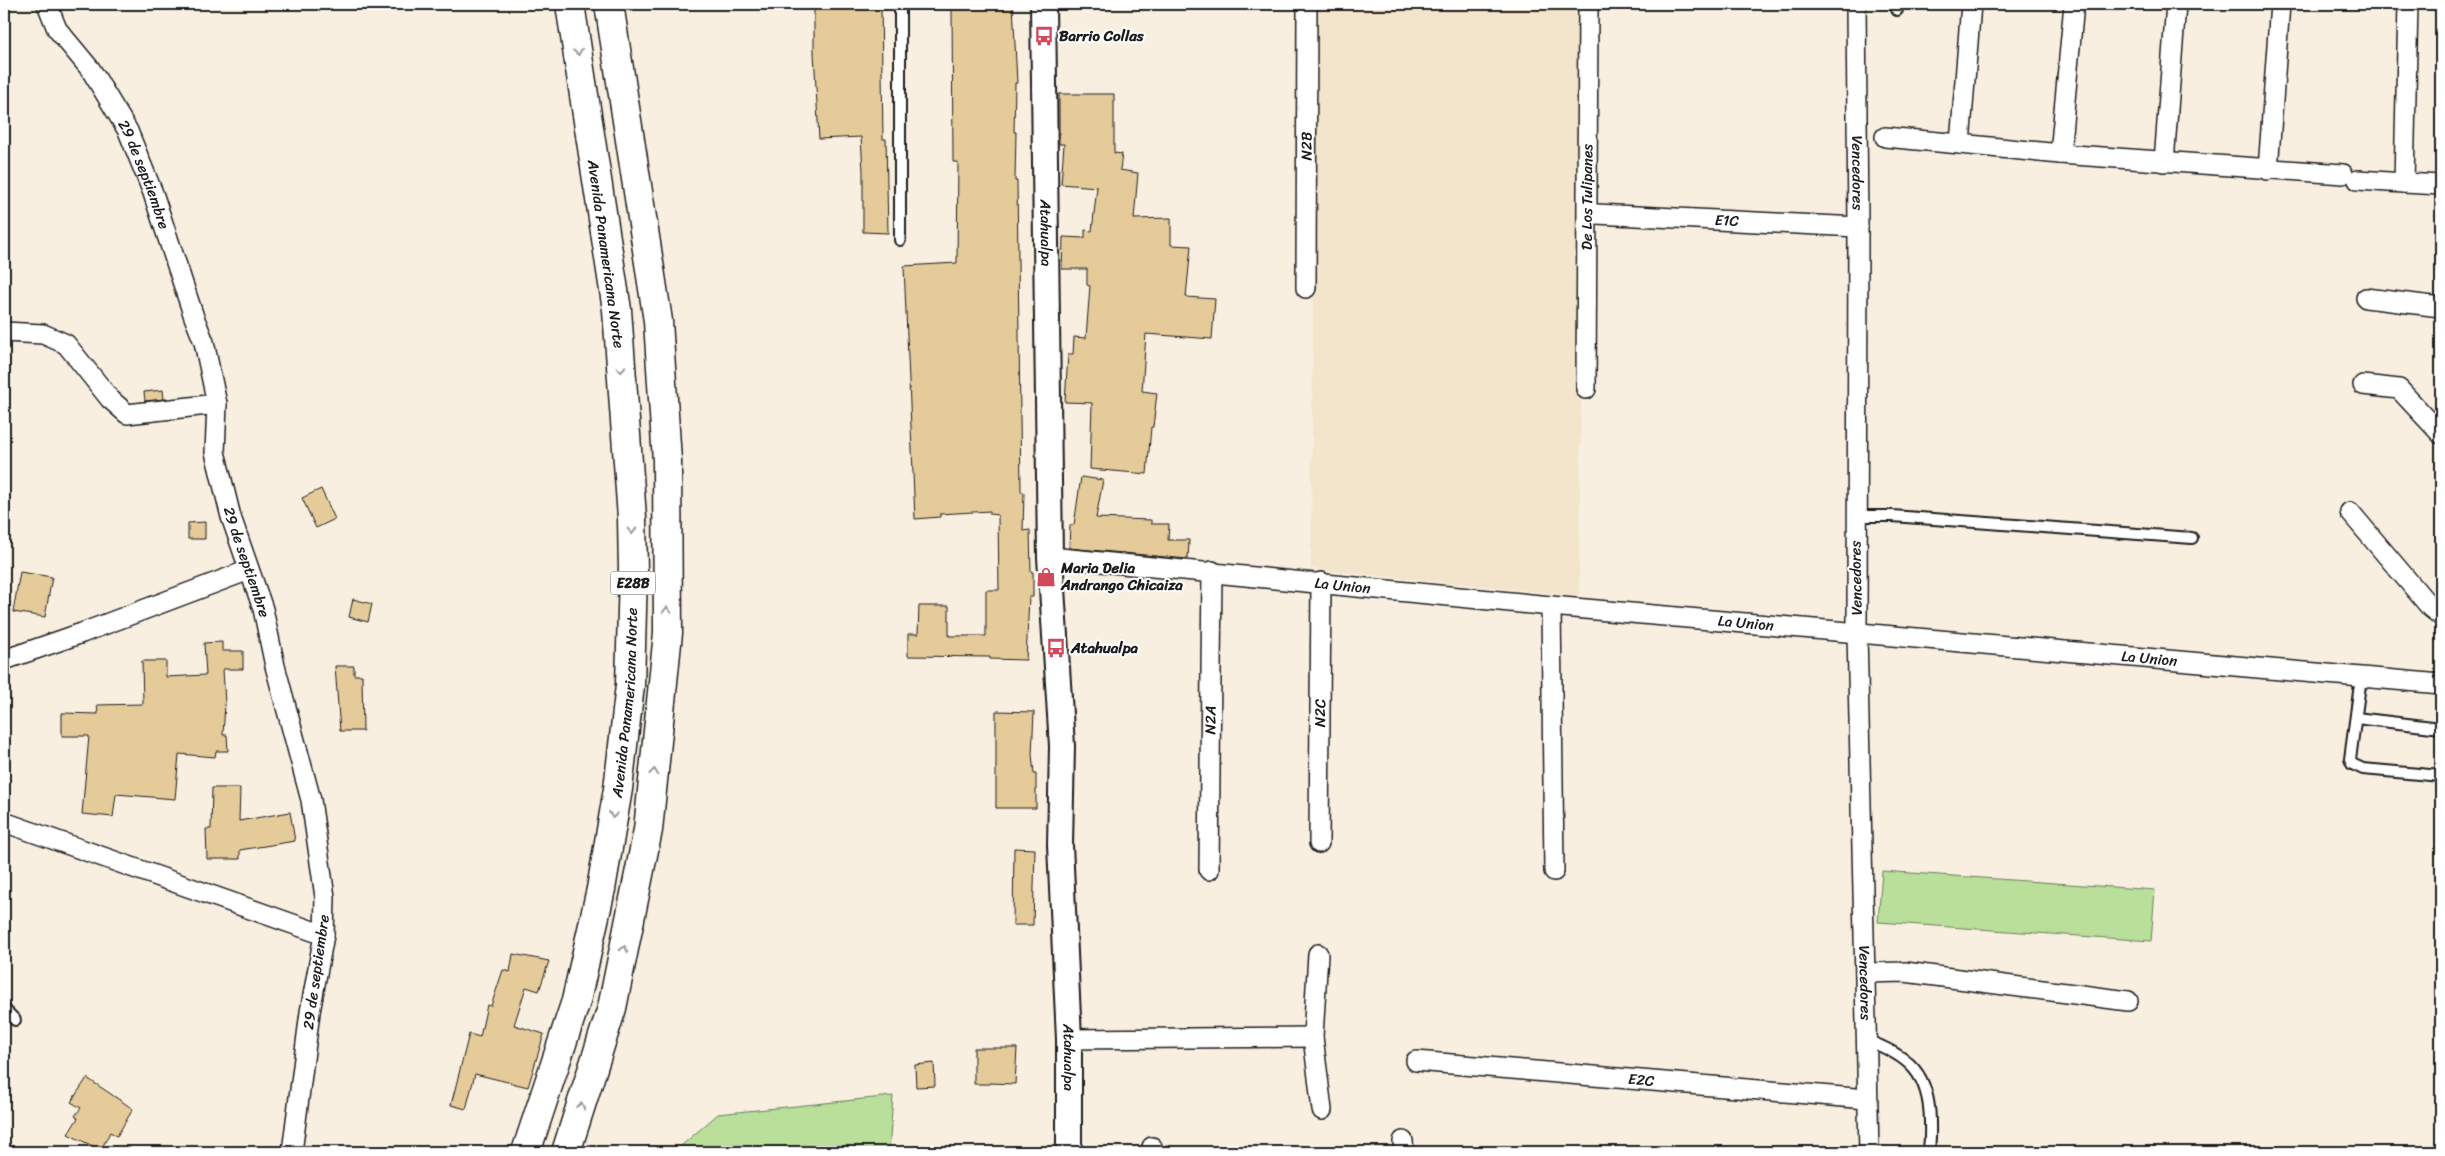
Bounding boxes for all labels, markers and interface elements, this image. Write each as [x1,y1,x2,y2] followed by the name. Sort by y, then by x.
[1059,23,1145,49] place label: Barrio Collas
[1033,25,1055,47] bus stop icon: Barrio Collas
[572,48,582,56] one-way arrow
[111,115,177,233] street label: 29 de septiembre
[1293,131,1320,160] street label: N2B
[1844,135,1871,211] street label: Vencedores
[1574,144,1600,250] street label: De Los Tulipanes
[580,157,632,350] street label: Avenida Panamericana Norte
[1032,198,1059,267] street label: Atahualpa
[1714,207,1740,234] street label: E1C
[615,365,626,373] one-way arrow
[216,504,277,620] street label: 29 de septiembre
[627,528,637,535] one-way arrow
[1842,540,1870,616] street label: Vencedores
[1060,555,1183,598] place label: Maria Delia Andrango Chicaiza
[1035,566,1057,588] shop icon: Maria Delia Andrango Chicaiza
[1313,570,1372,601] street label: La Union
[610,572,656,594] road number: E28B
[662,606,673,614] one-way arrow
[604,607,645,801] street label: Avenida Panamericana Norte
[1717,608,1775,638] street label: La Union
[1070,635,1139,661] place label: Atahualpa
[1045,637,1067,659] bus stop icon: Atahualpa
[2120,643,2178,674] street label: La Union
[1307,698,1333,727] street label: N2C
[1197,705,1224,735] street label: N2A
[648,768,659,776] one-way arrow
[609,810,619,819] one-way arrow
[295,913,337,1031] street label: 29 de septiembre
[618,945,628,954] one-way arrow
[1851,945,1879,1021] street label: Vencedores
[1055,1022,1082,1091] street label: Atahualpa
[1627,1066,1656,1094] street label: E2C
[575,1102,585,1110] one-way arrow

